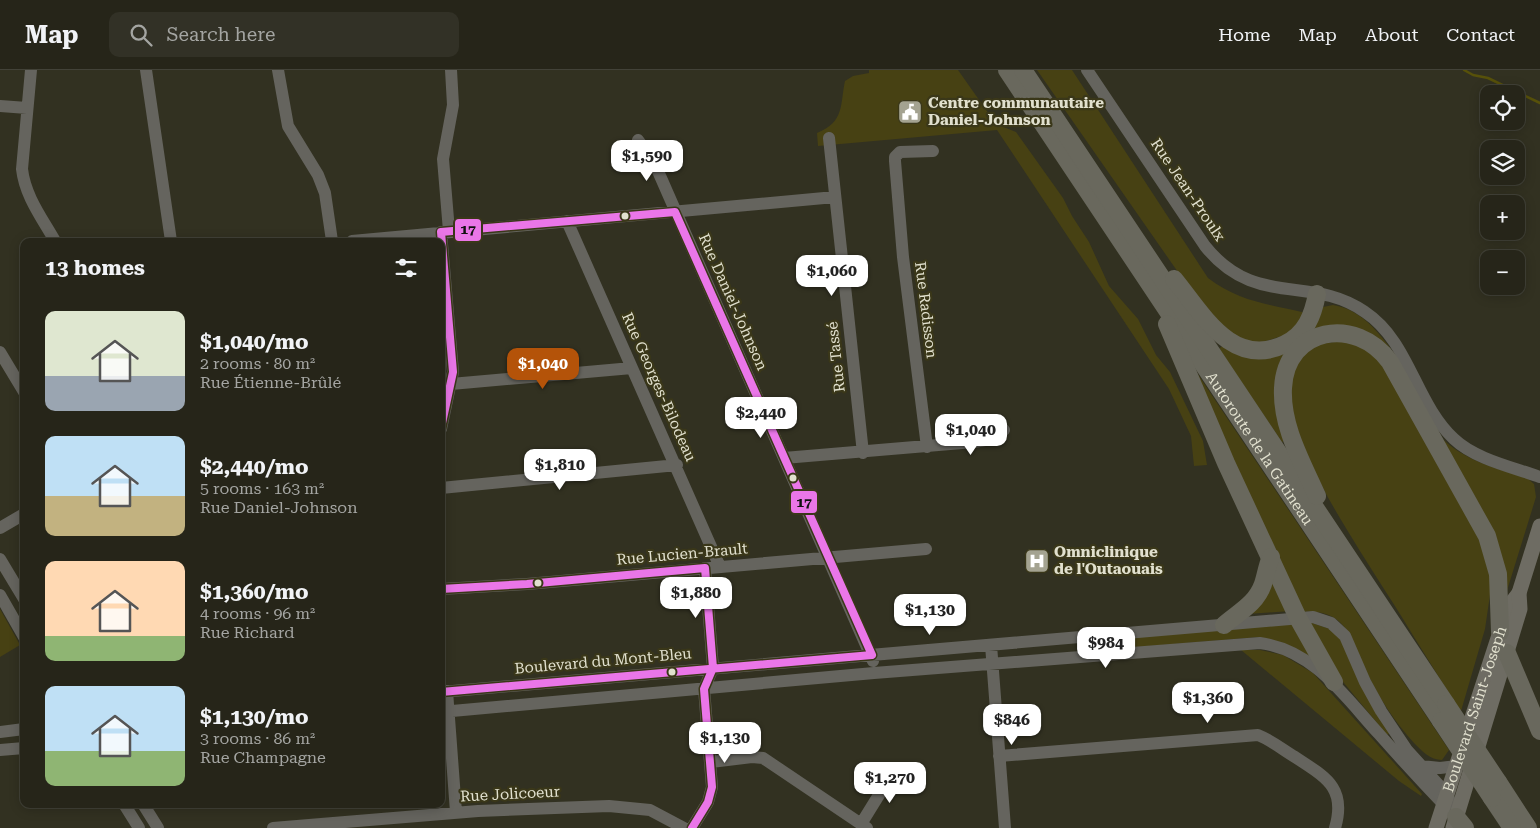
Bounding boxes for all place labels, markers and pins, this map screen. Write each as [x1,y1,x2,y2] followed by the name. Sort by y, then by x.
[928,94,1104,129] place label: Centre communautaire Daniel-Johnson
[897,99,923,125] public building icon: Centre communautaire Daniel-Johnson
[606,140,688,182] pin: $1,590
[620,211,630,221] unlabelled marker
[791,254,873,297] pin: $1,060
[502,348,584,390] pin: $1,040
[720,396,802,439] pin: $2,440
[930,414,1012,456] pin: $1,040
[519,448,601,491] pin: $1,810
[788,473,798,483] unlabelled marker
[1054,543,1163,578] place label: Omniclinique de l'Outaouais
[1024,548,1050,574] hospital icon: Omniclinique de l'Outaouais
[655,576,737,619] pin: $1,880
[533,578,543,588] unlabelled marker
[889,594,971,636] pin: $1,130
[1076,626,1136,669] pin: $984
[667,667,677,677] unlabelled marker
[1167,682,1249,724] pin: $1,360
[982,704,1042,746] pin: $846
[684,722,766,764] pin: $1,130
[849,762,931,804] pin: $1,270

